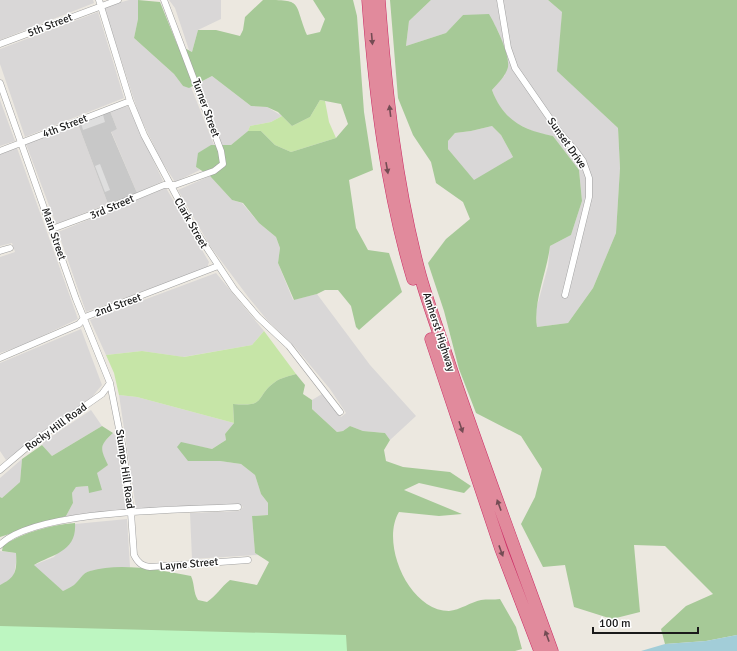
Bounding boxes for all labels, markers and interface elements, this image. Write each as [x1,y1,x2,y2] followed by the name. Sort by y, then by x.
[26,10,74,39] street label: 5th Street
[368,33,375,45] one-way arrow
[189,77,223,139] street label: Turner Street
[386,105,393,117] one-way arrow
[41,111,89,140] street label: 4th Street
[545,115,589,171] street label: Sunset Drive
[384,162,390,174] one-way arrow
[88,192,136,222] street label: 3rd Street
[171,195,211,251] street label: Clark Street
[39,206,69,262] street label: Main Street
[93,290,143,319] street label: 2nd Street
[420,291,458,374] street label: Amherst Highway
[23,400,90,454] street label: Rocky Hill Road
[458,422,464,434] one-way arrow
[113,428,137,510] street label: Stumps Hill Road
[496,499,502,511] one-way arrow
[499,545,505,557] one-way arrow
[159,555,219,573] street label: Layne Street
[593,609,698,635] scale bar
[599,616,631,631] text: 100 m
[543,629,549,641] one-way arrow

